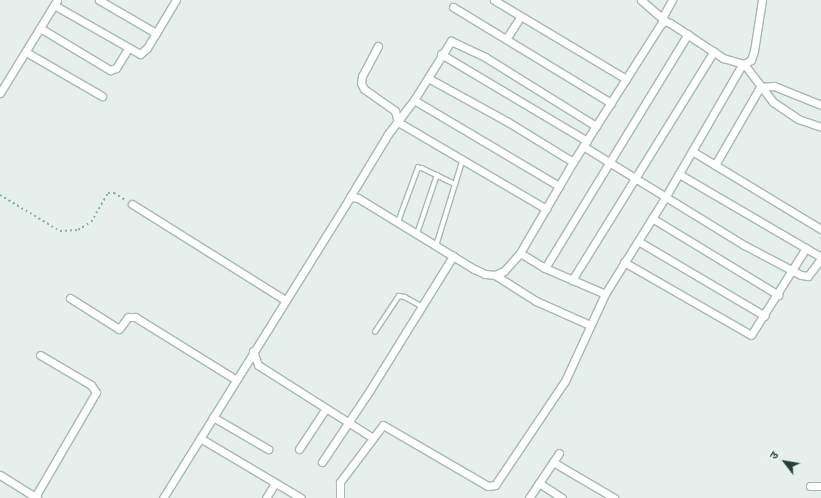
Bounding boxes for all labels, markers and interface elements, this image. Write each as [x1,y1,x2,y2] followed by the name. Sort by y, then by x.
[765,442,805,482] north arrow
[767,449,782,462] text: उ

